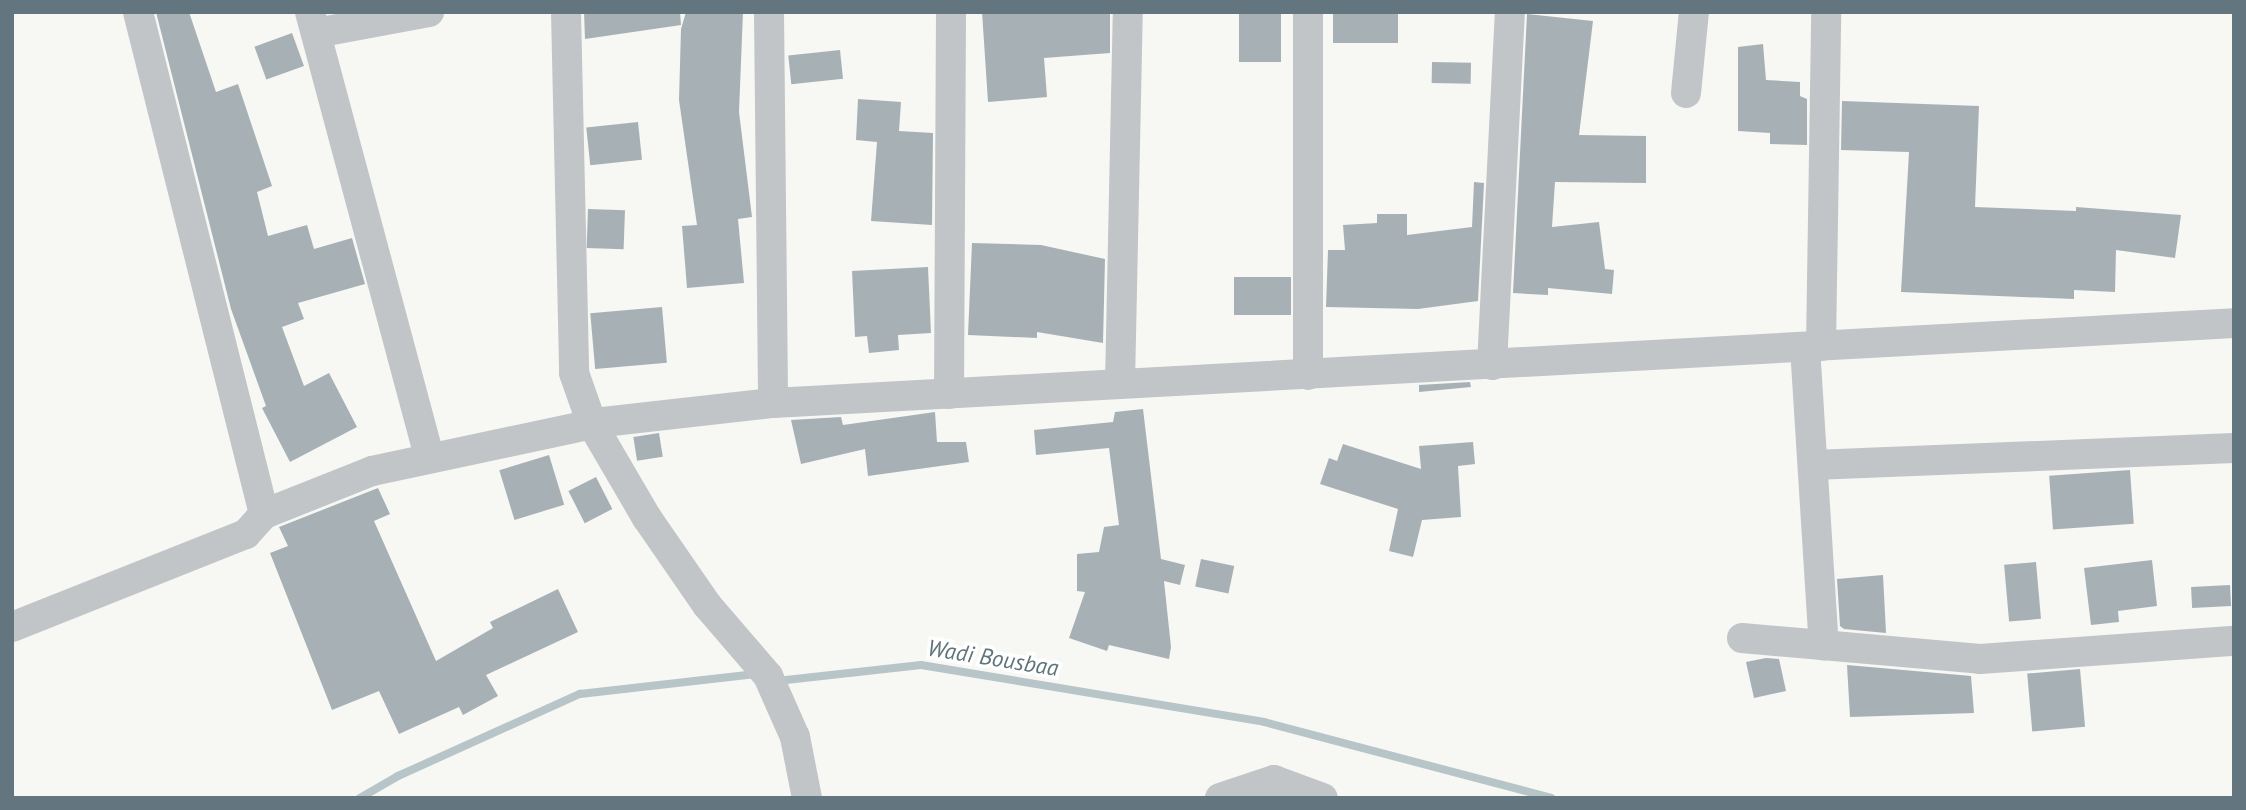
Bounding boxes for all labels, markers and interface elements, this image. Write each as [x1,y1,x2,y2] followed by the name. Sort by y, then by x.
[926,634,1060,682] water label: Wadi Bousbaa

